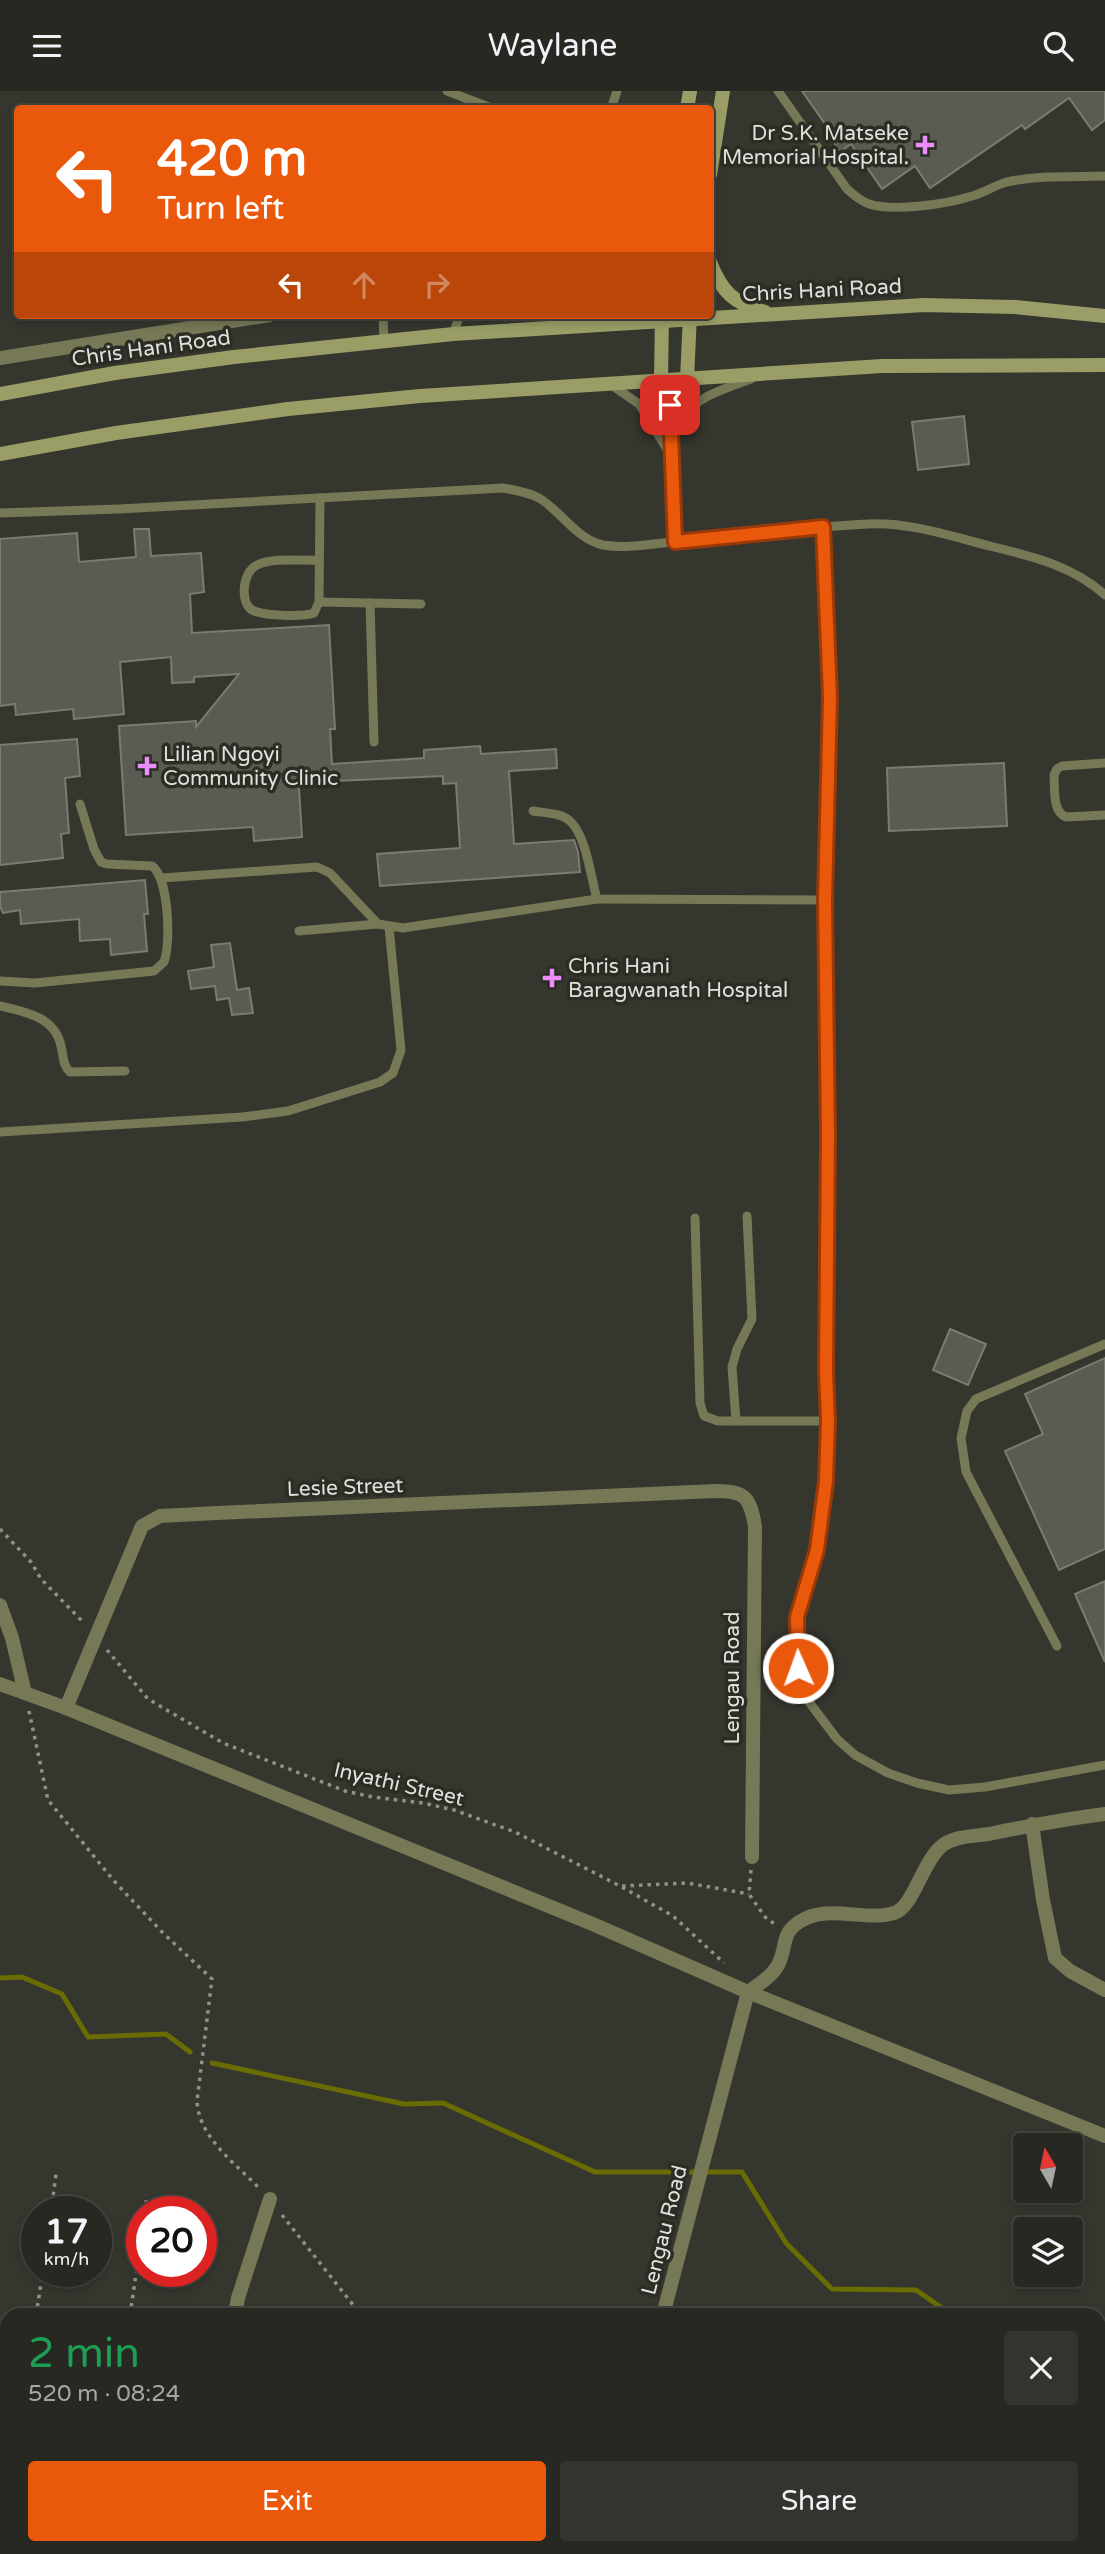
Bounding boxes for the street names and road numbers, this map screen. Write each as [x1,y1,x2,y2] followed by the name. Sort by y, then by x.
[741,274,903,307] street label: Chris Hani Road
[70,325,232,372] street label: Chris Hani Road
[286,1473,404,1502] street label: Lesie Street
[720,1612,745,1744] street label: Lengau Road
[331,1757,466,1812] street label: Inyathi Street
[636,2163,693,2298] street label: Lengau Road

